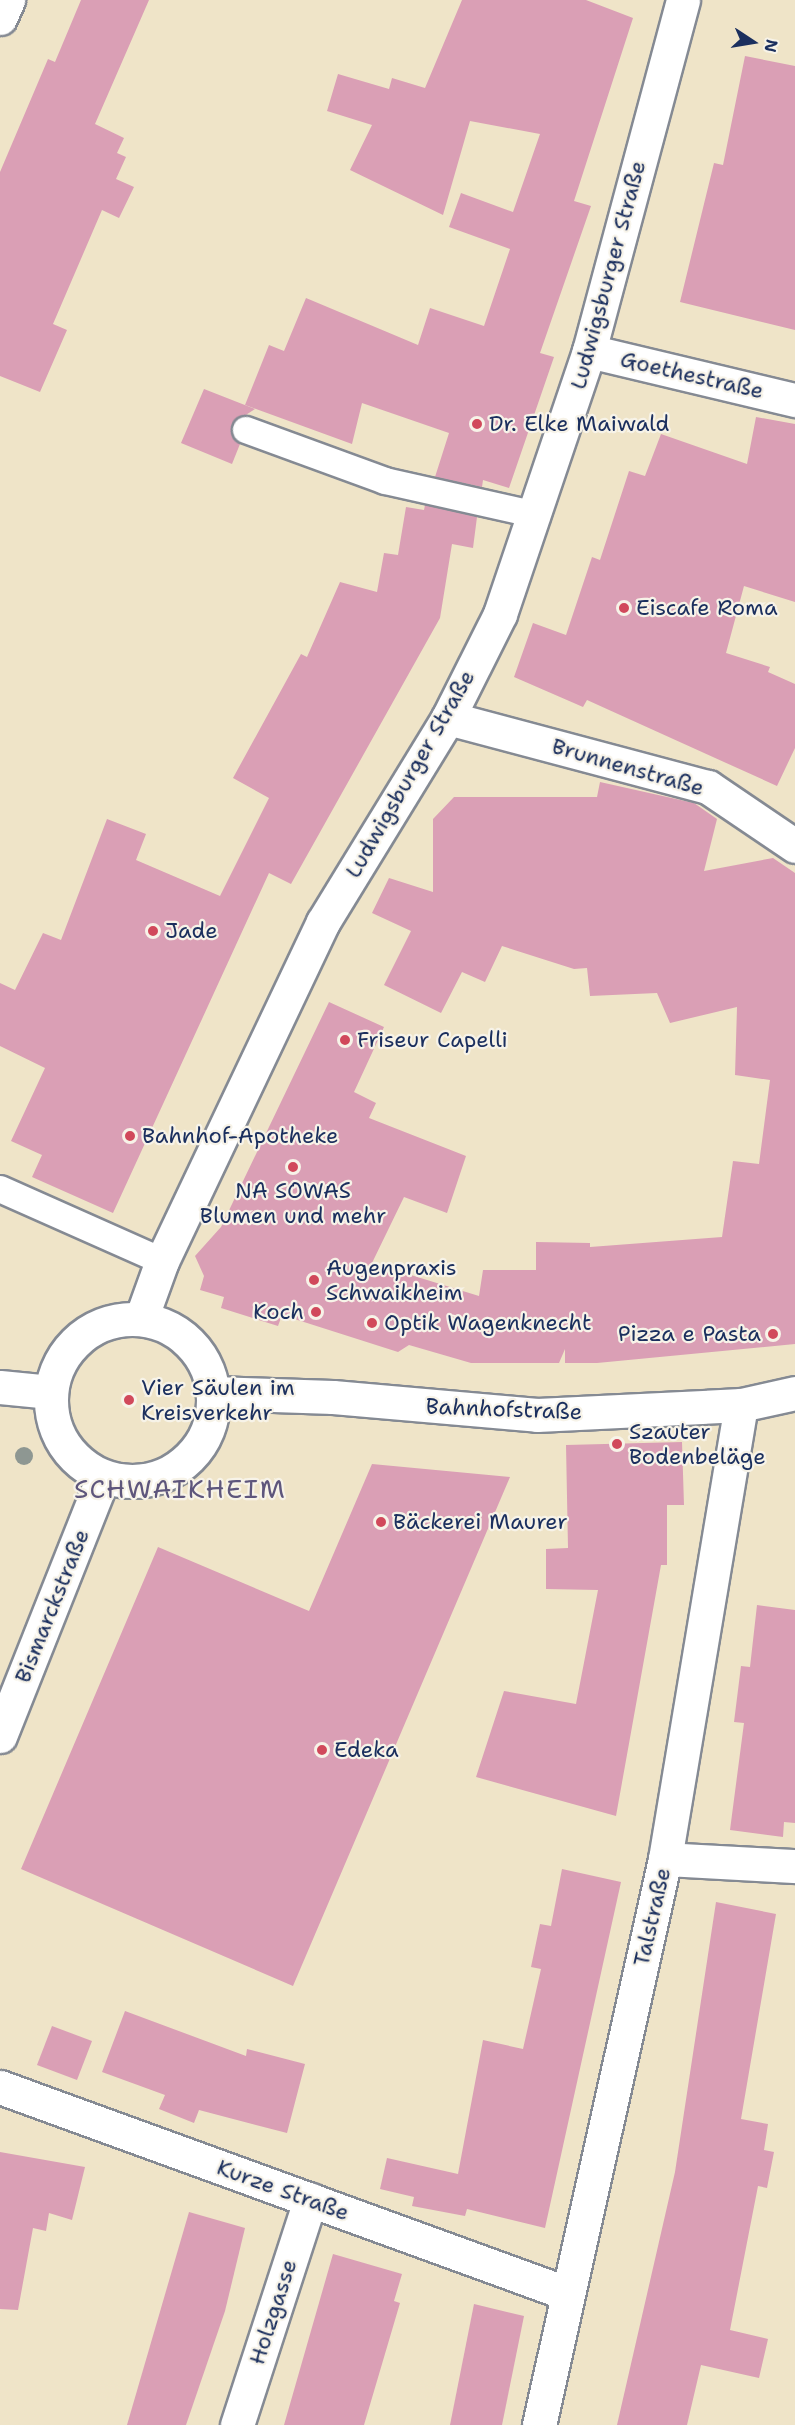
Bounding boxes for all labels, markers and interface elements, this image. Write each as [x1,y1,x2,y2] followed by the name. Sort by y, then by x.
[723,12,783,72] north arrow
[760,37,783,54] text: N
[565,158,651,392] street label: Ludwigsburger Straße
[618,346,766,404] street label: Goethestraße
[489,411,670,437] place label: Dr. Elke Maiwald
[470,417,484,431] marker: Dr. Elke Maiwald
[636,595,778,621] place label: Eiscafe Roma
[617,601,631,615] marker: Eiscafe Roma
[340,665,480,883] street label: Ludwigsburger Straße
[549,733,707,801] street label: Brunnenstraße
[165,918,218,944] place label: Jade
[146,924,160,938] marker: Jade
[357,1027,508,1053] place label: Friseur Capelli
[338,1033,352,1047] marker: Friseur Capelli
[142,1123,339,1149] place label: Bahnhof-Apotheke
[123,1129,137,1143] marker: Bahnhof-Apotheke
[286,1160,300,1174] marker: NA SOWAS Blumen und mehr
[200,1177,386,1228] place label: NA SOWAS Blumen und mehr
[326,1254,463,1306] place label: Augenpraxis Schwaikheim
[307,1273,321,1287] marker: Augenpraxis Schwaikheim
[253,1299,304,1325] place label: Koch
[309,1305,323,1319] marker: Koch
[384,1310,592,1336] place label: Optik Wagenknecht
[365,1316,379,1330] marker: Optik Wagenknecht
[618,1321,761,1347] place label: Pizza e Pasta
[766,1327,780,1341] marker: Pizza e Pasta
[141,1374,295,1426] place label: Vier Säulen im Kreisverkehr
[122,1393,136,1407] marker: Vier Säulen im Kreisverkehr
[425,1393,583,1425] street label: Bahnhofstraße
[629,1418,766,1470] place label: Szauter Bodenbeläge
[610,1437,624,1451] marker: Szauter Bodenbeläge
[74,1473,286,1505] district label: SCHWAIKHEIM
[393,1509,568,1535] place label: Bäckerei Maurer
[374,1515,388,1529] marker: Bäckerei Maurer
[9,1525,95,1687] street label: Bismarckstraße
[334,1737,399,1763] place label: Edeka
[315,1743,329,1757] marker: Edeka
[628,1865,676,1969] street label: Talstraße
[213,2154,353,2226] street label: Kurze Straße
[244,2256,302,2368] street label: Holzgasse

